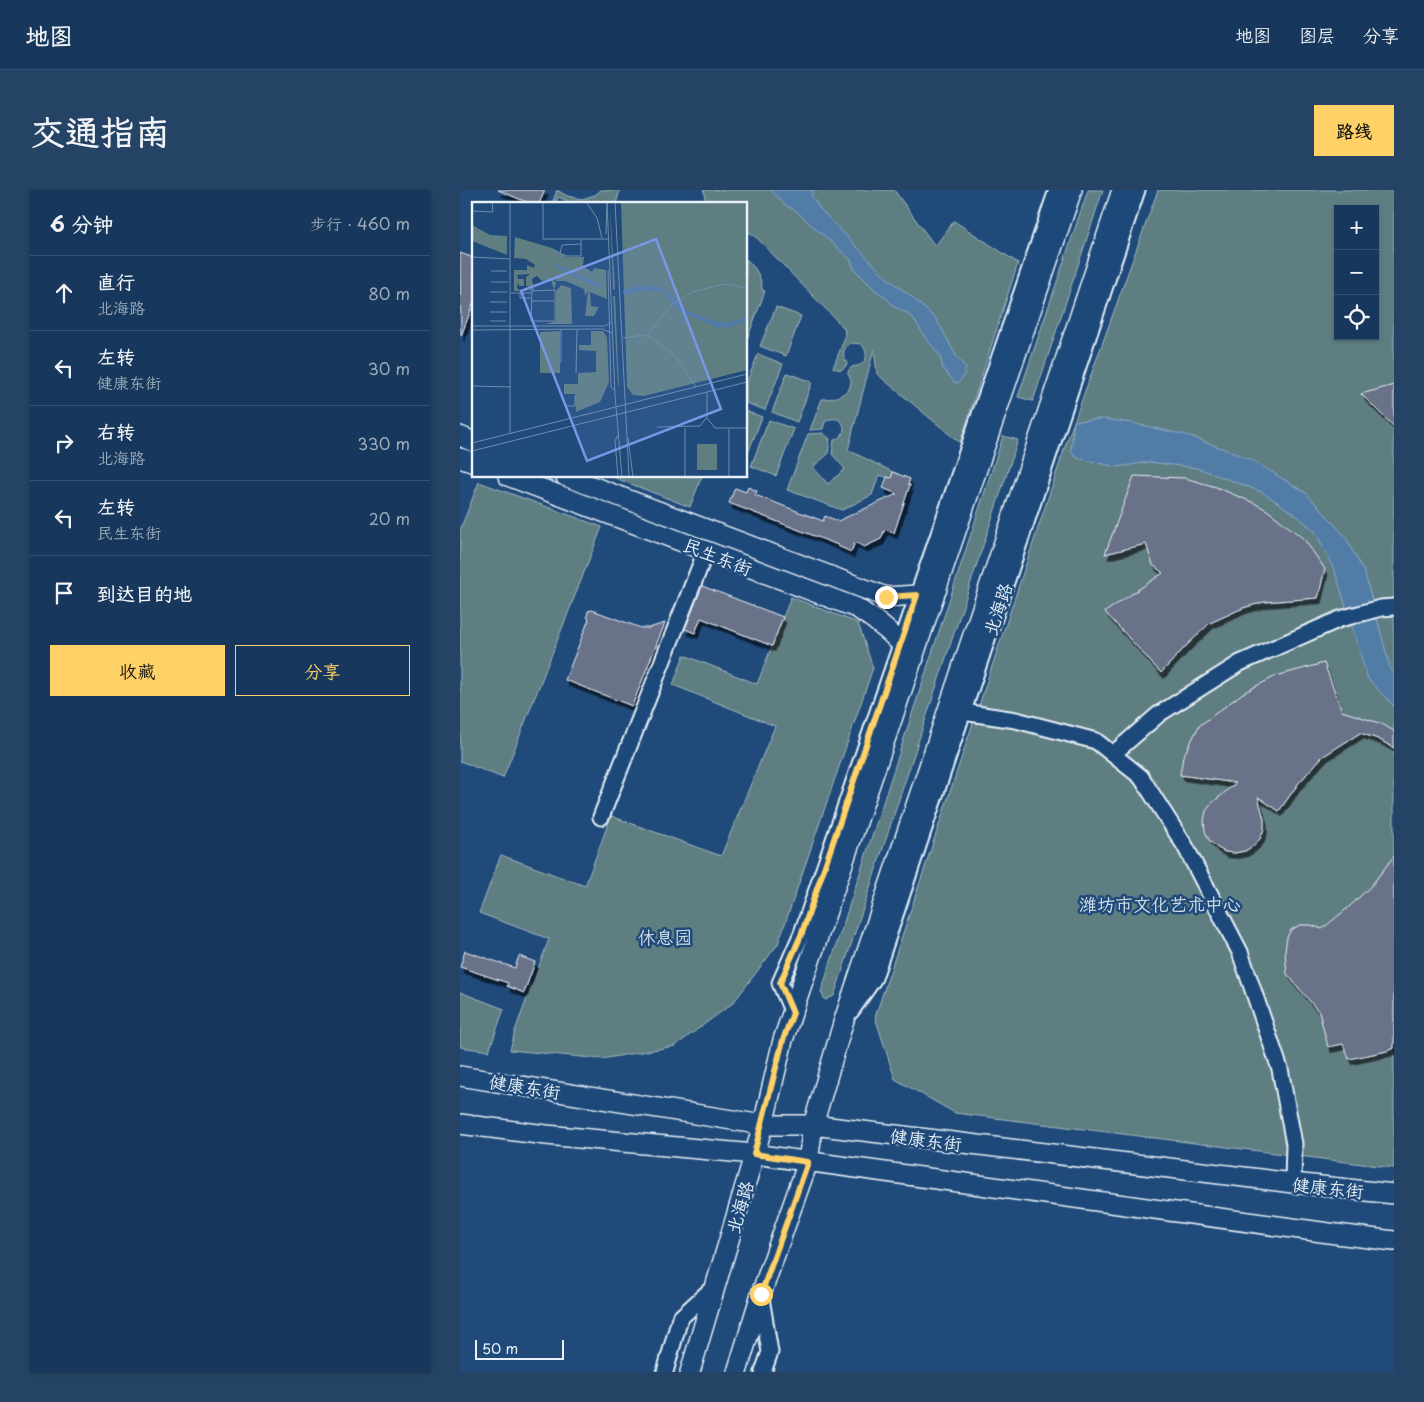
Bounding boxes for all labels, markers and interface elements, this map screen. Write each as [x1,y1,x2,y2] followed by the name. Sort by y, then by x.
[25,17,73,53] text: 地图
[1235,21,1271,48] text: 地图
[1299,21,1335,48] text: 图层
[1363,21,1399,48] text: 分享
[30,104,170,157] text: 交通指南
[1314,105,1394,156] button: 路线
[472,202,748,478] inset map
[1334,205,1379,340] map controls
[1334,205,1379,250] button: +
[50,207,114,239] text: 6 分钟
[310,211,410,235] text: 步行 · 460 m
[1334,250,1379,295] button: −
[97,267,135,295] text: 直行
[50,279,78,307] icon: ahead
[368,281,410,305] text: 80 m
[97,295,145,319] text: 北海路
[1334,295,1379,340] button: locate
[97,342,135,370] text: 左转
[50,354,78,382] icon: left
[368,356,410,380] text: 30 m
[97,370,161,394] text: 健康东街
[97,417,135,445] text: 右转
[50,429,78,457] icon: right
[357,431,410,455] text: 330 m
[97,445,145,469] text: 北海路
[97,492,135,520] text: 左转
[50,504,78,532] icon: left
[369,506,410,530] text: 20 m
[97,520,161,544] text: 民生东街
[680,530,756,582] street label: 民生东街
[50,579,78,607] icon: arrive
[97,579,192,607] text: 到达目的地
[976,579,1018,639] street label: 北海路
[875,586,898,609] route end
[50,645,225,696] button: 收藏
[235,645,410,696] button: 分享
[1079,890,1241,917] park label: 潍坊市文化艺术中心
[638,923,692,950] park label: 休息园
[487,1067,563,1105] street label: 健康东街
[889,1121,963,1157] street label: 健康东街
[1291,1170,1365,1204] street label: 健康东街
[719,1177,759,1237] street label: 北海路
[750,1283,773,1306] route start
[475,1337,564,1360] scale bar
[482,1338,518,1359] text: 50 m

